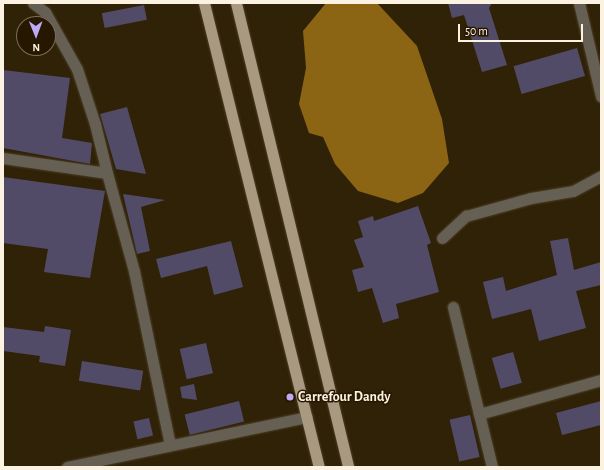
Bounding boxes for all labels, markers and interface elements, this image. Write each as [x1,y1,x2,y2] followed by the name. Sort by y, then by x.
[16,16,56,56] north arrow
[460,16,585,42] scale bar
[465,25,488,37] text: 50 m
[32,42,40,53] text: N
[298,389,391,405] place label: Carrefour Dandy
[285,392,295,402] marker: Carrefour Dandy

